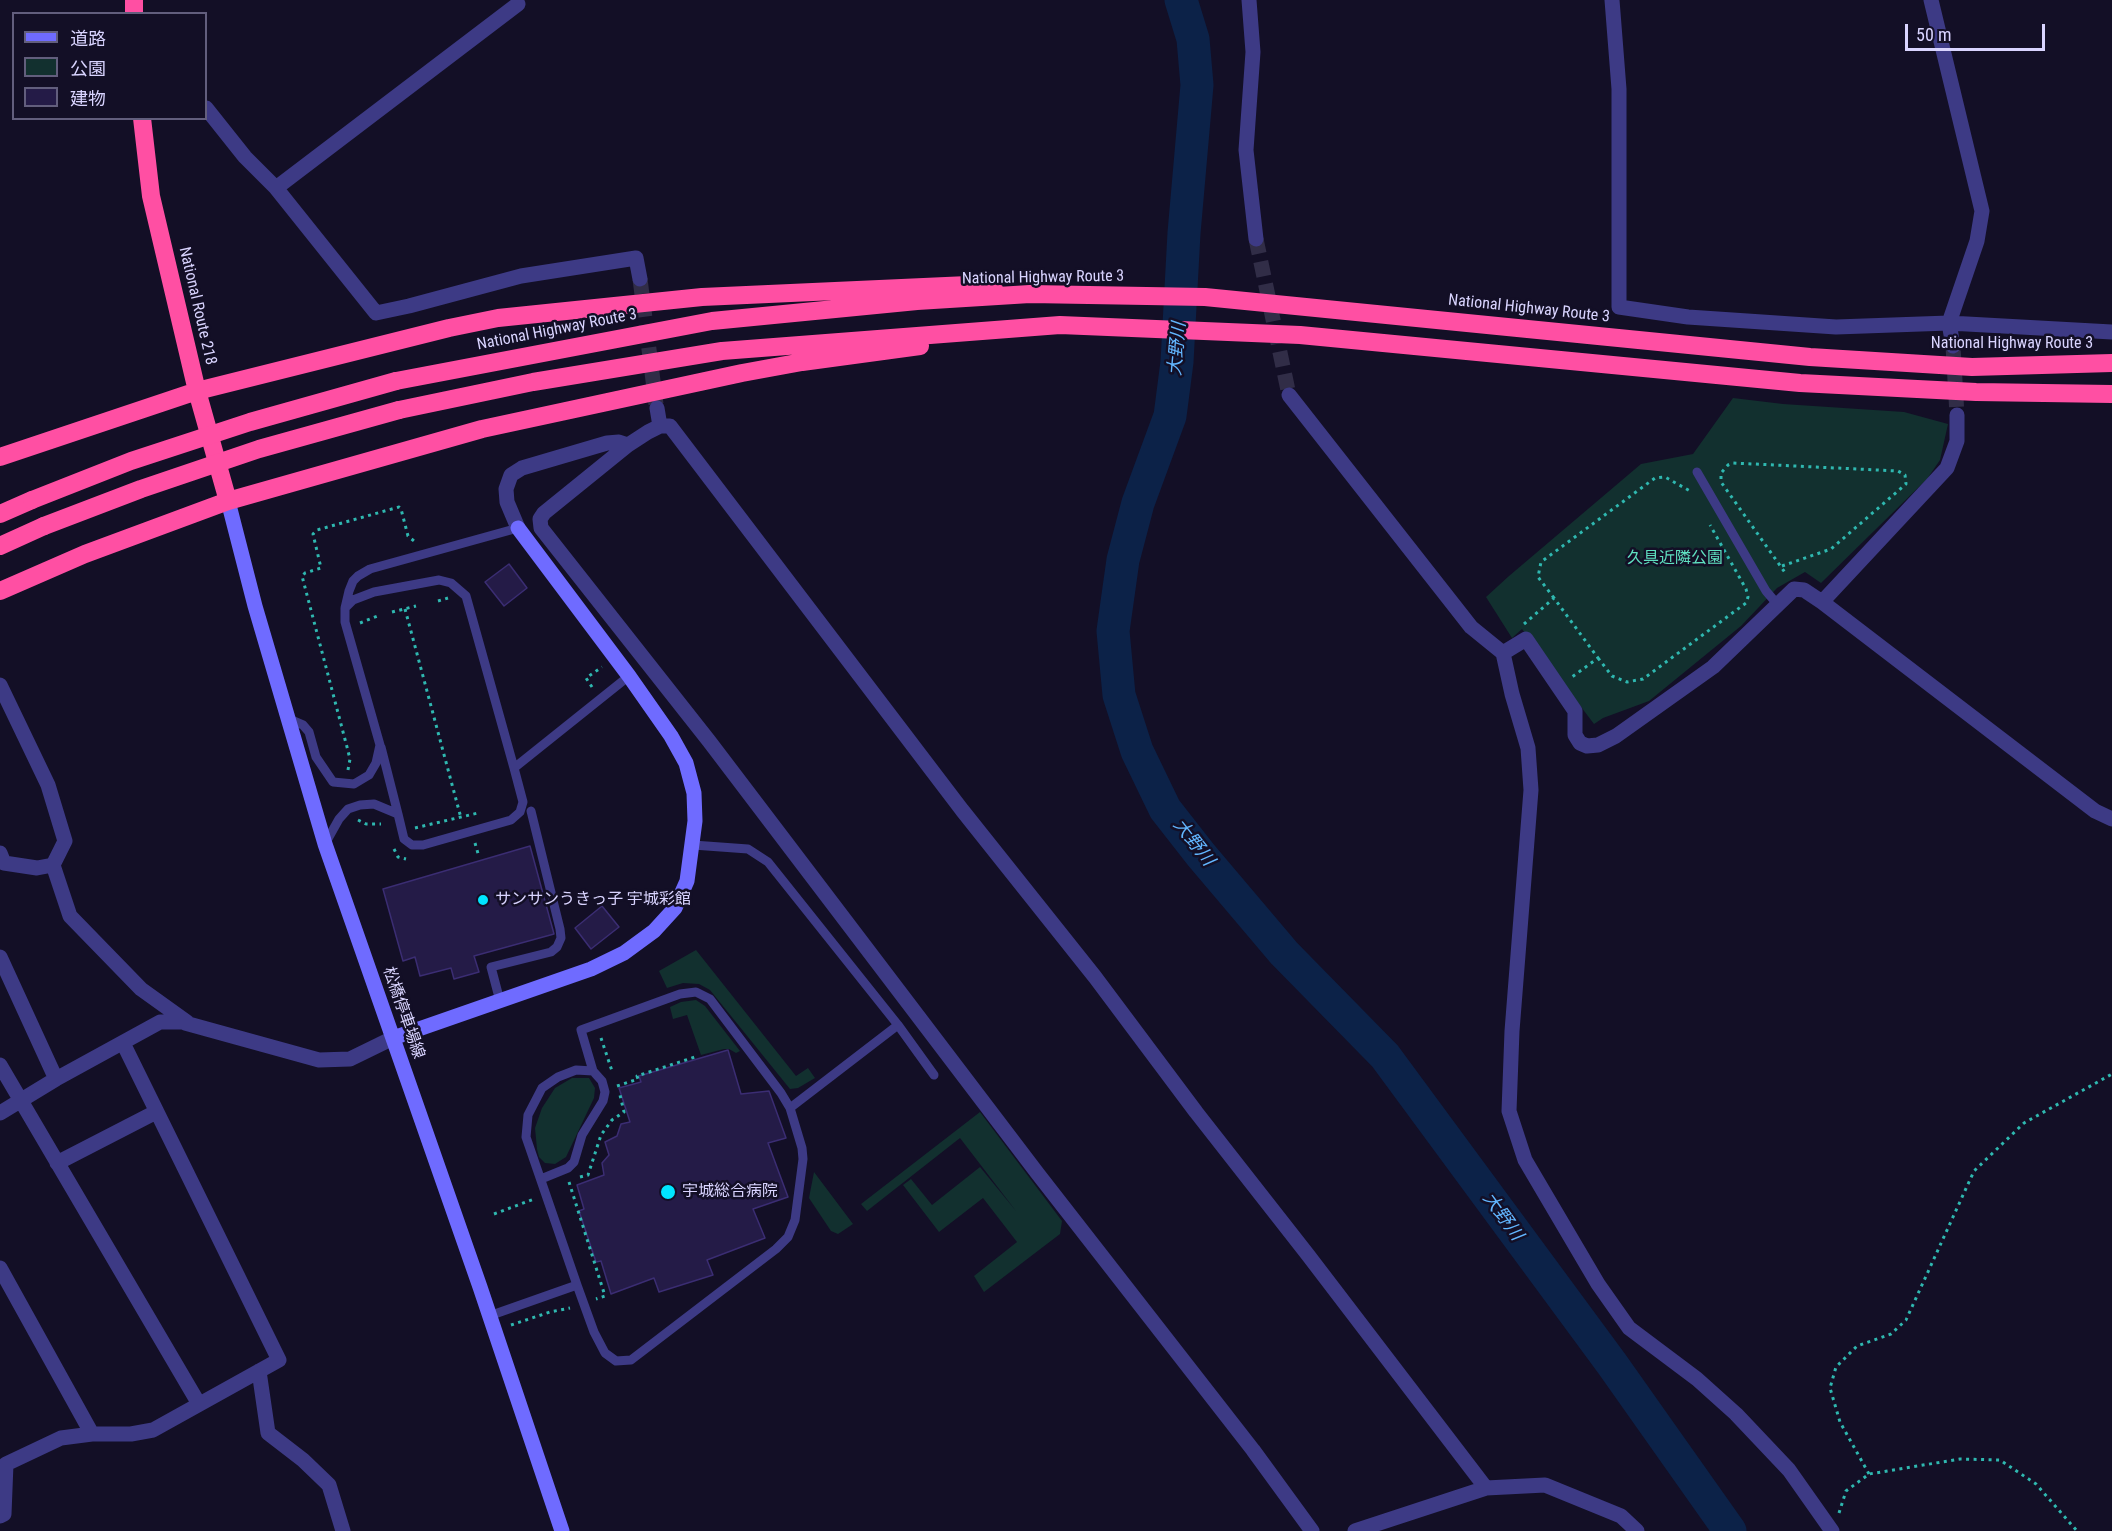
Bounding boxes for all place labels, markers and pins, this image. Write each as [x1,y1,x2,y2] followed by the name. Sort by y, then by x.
[495,890,691,910] place label: サンサンうきっ子 宇城彩館
[476,893,490,907] marker: サンサンうきっ子 宇城彩館
[682,1182,778,1202] place label: 宇城総合病院
[659,1183,677,1201] marker: 宇城総合病院

